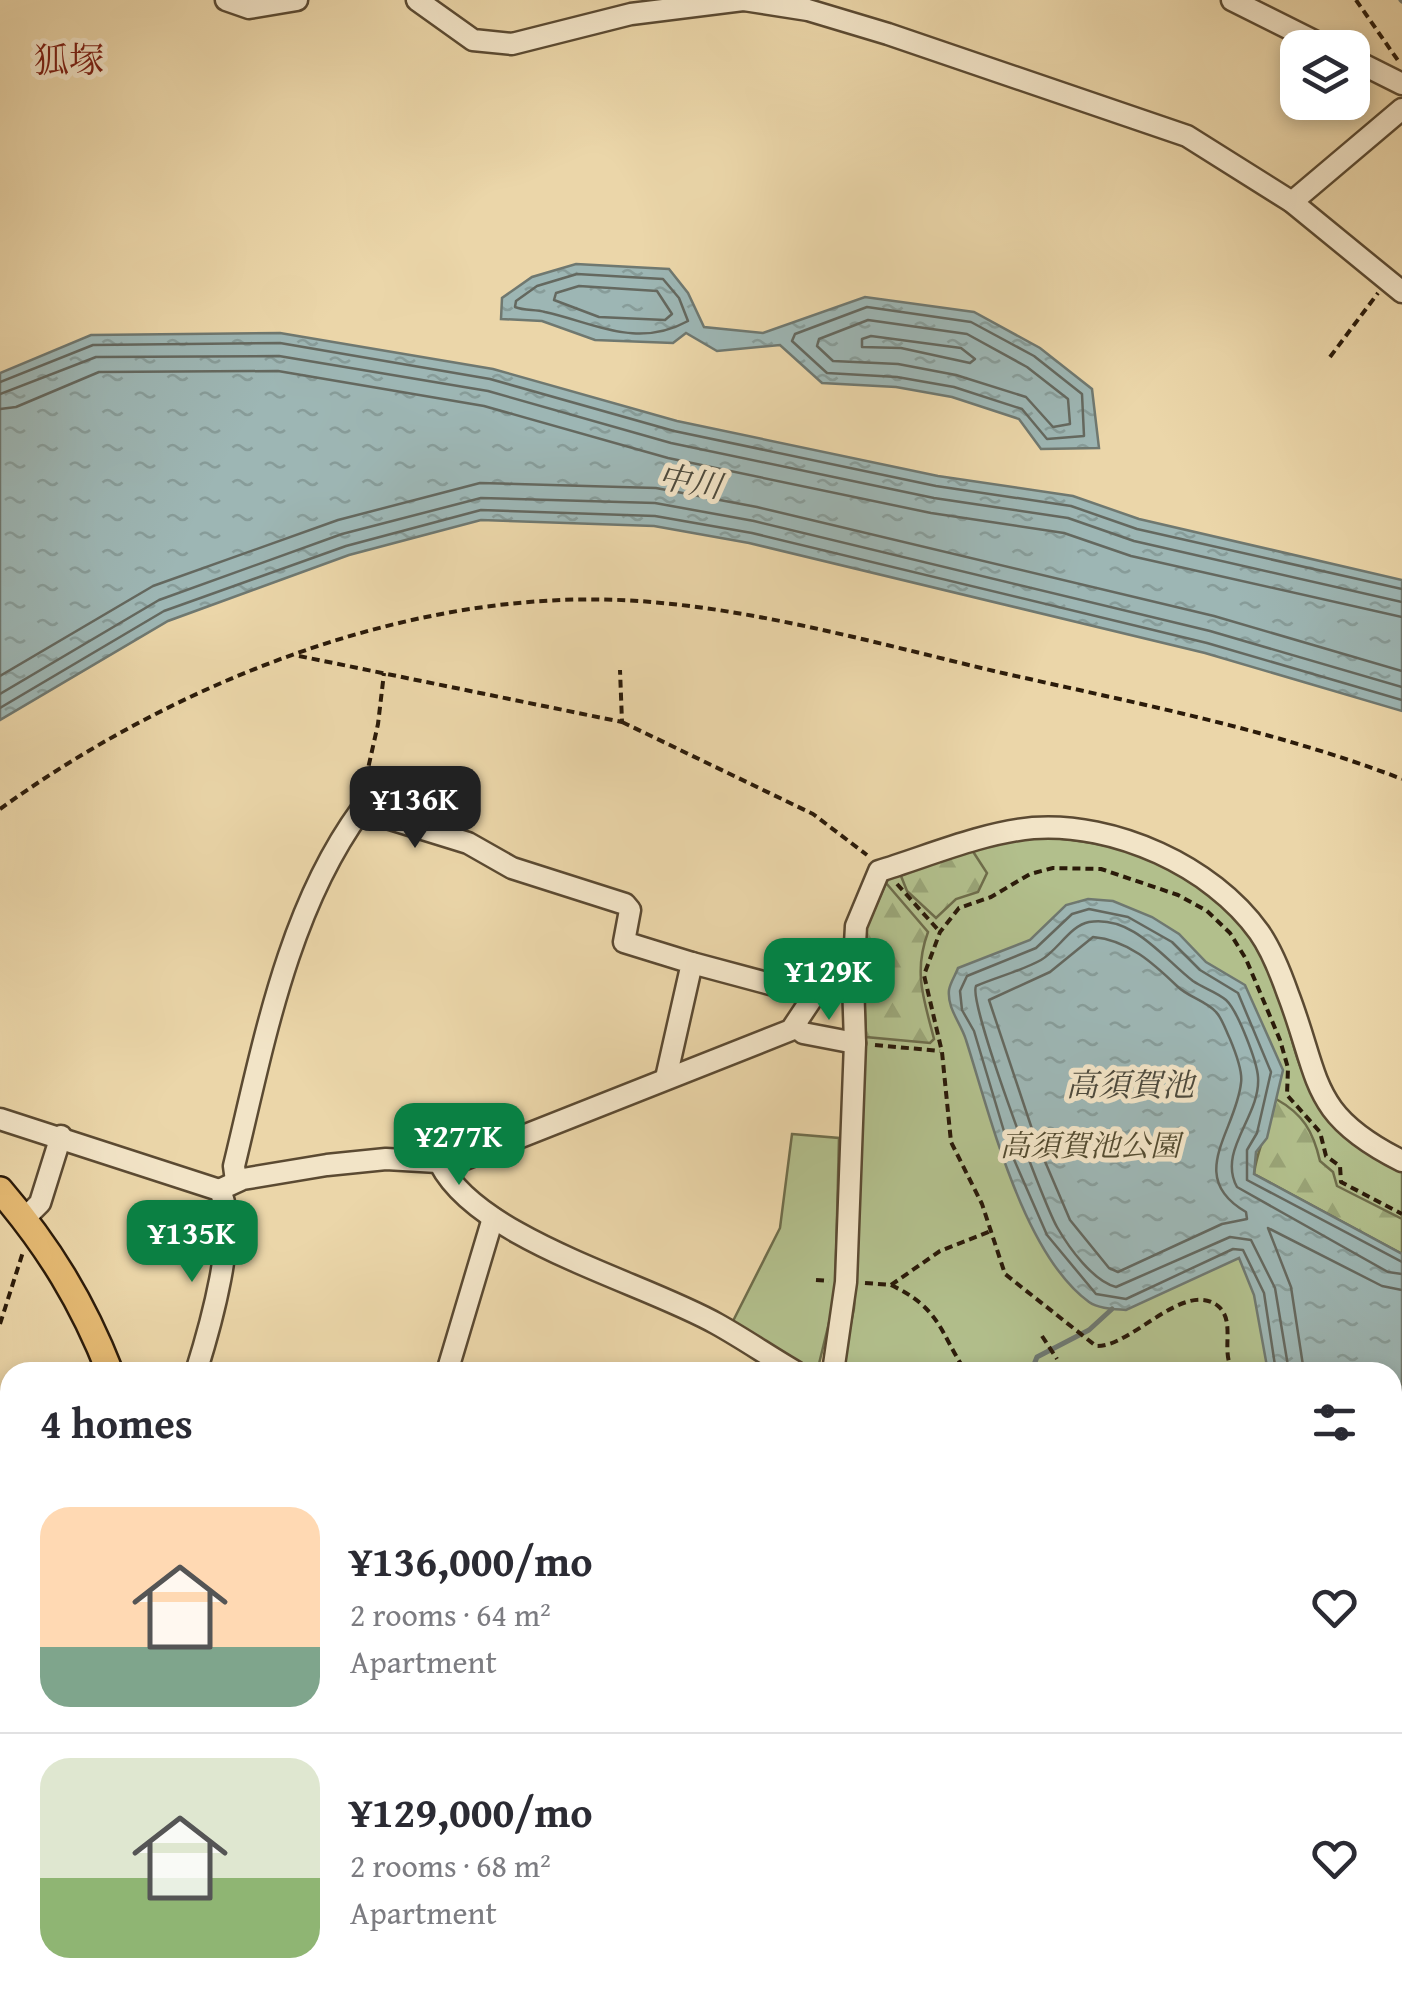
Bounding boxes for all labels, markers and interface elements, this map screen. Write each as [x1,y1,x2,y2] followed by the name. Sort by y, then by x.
[1280,30,1370,120] map controls
[1280,30,1370,120] button: layers
[34,34,104,85] district label: 狐塚
[654,452,729,510] water label: 中川
[345,766,485,851] pin: ¥136K
[372,775,458,822] text: ¥136K
[759,938,899,1023] pin: ¥129K
[786,947,872,994] text: ¥129K
[1066,1061,1197,1108] water label: 高須賀池
[389,1103,529,1188] pin: ¥277K
[416,1112,502,1159] text: ¥277K
[1000,1123,1185,1167] park label: 高須賀池公園
[122,1200,262,1285] pin: ¥135K
[149,1209,235,1256] text: ¥135K
[40,1392,193,1453] text: 4 homes
[1307,1395,1362,1450] icon: filters
[350,1530,593,1591] text: ¥136,000/mo
[120,1547,240,1667] icon: home
[1307,1580,1362,1635] icon: heart
[350,1591,551,1638] text: 2 rooms · 64 m²
[350,1638,497,1685] text: Apartment
[350,1781,593,1842] text: ¥129,000/mo
[120,1798,240,1918] icon: home
[1307,1831,1362,1886] icon: heart
[350,1842,551,1889] text: 2 rooms · 68 m²
[350,1889,497,1936] text: Apartment

